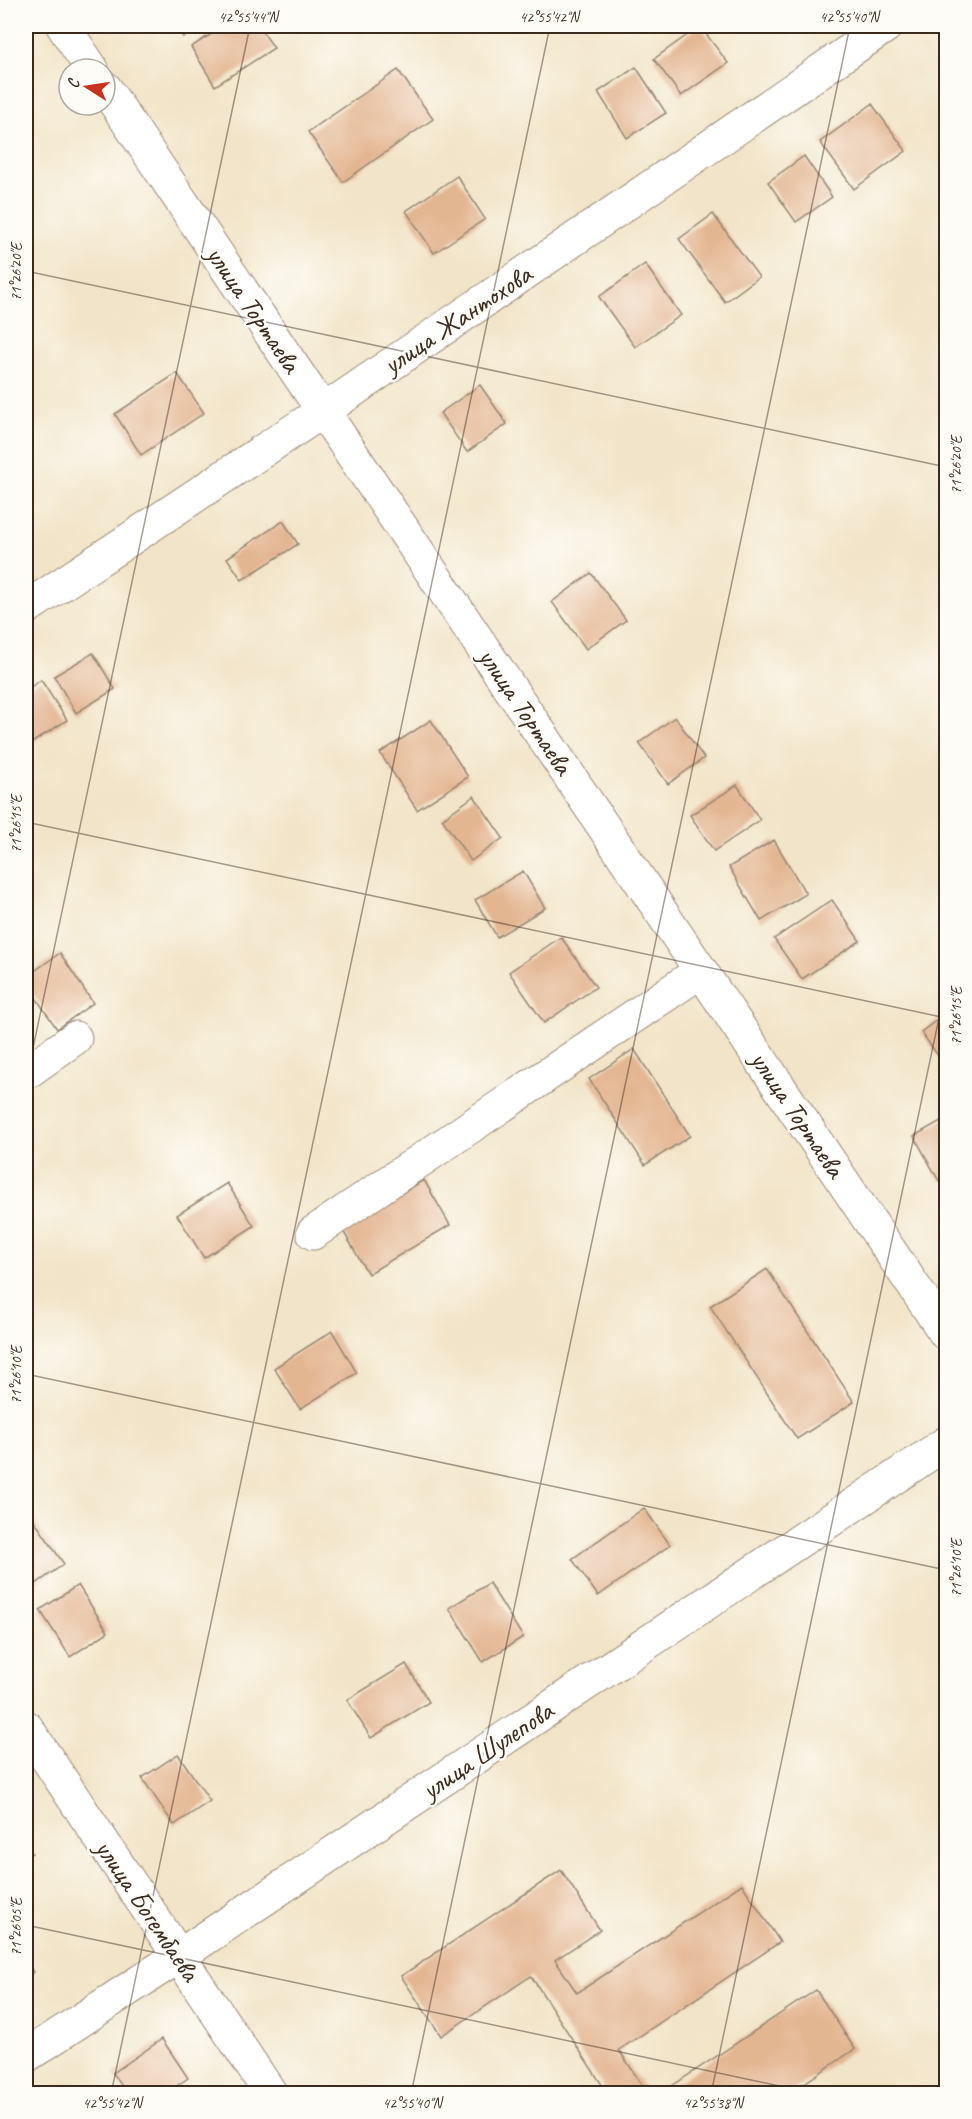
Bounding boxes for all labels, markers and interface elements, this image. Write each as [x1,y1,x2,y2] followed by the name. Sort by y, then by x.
[218,8,281,27] text: 42°55'44"N
[519,8,582,27] text: 42°55'42"N
[819,8,882,27] text: 42°55'40"N
[57,57,117,117] north arrow
[63,76,84,90] text: С
[198,237,310,381] street label: улица Тортаева
[7,241,26,301] text: 71°26'20"E
[374,255,540,383] street label: улица Жантохова
[947,434,966,494] text: 71°26'20"E
[470,639,582,783] street label: улица Тортаева
[7,793,26,853] text: 71°26'15"E
[947,985,966,1045] text: 71°26'15"E
[742,1042,854,1186] street label: улица Тортаева
[7,1344,26,1404] text: 71°26'10"E
[947,1537,966,1597] text: 71°26'10"E
[413,1692,561,1808] street label: улица Шулепова
[87,1831,209,1989] street label: улица Богембаева
[7,1896,26,1956] text: 71°26'05"E
[82,2094,145,2113] text: 42°55'42"N
[382,2094,445,2113] text: 42°55'40"N
[683,2094,746,2113] text: 42°55'38"N

